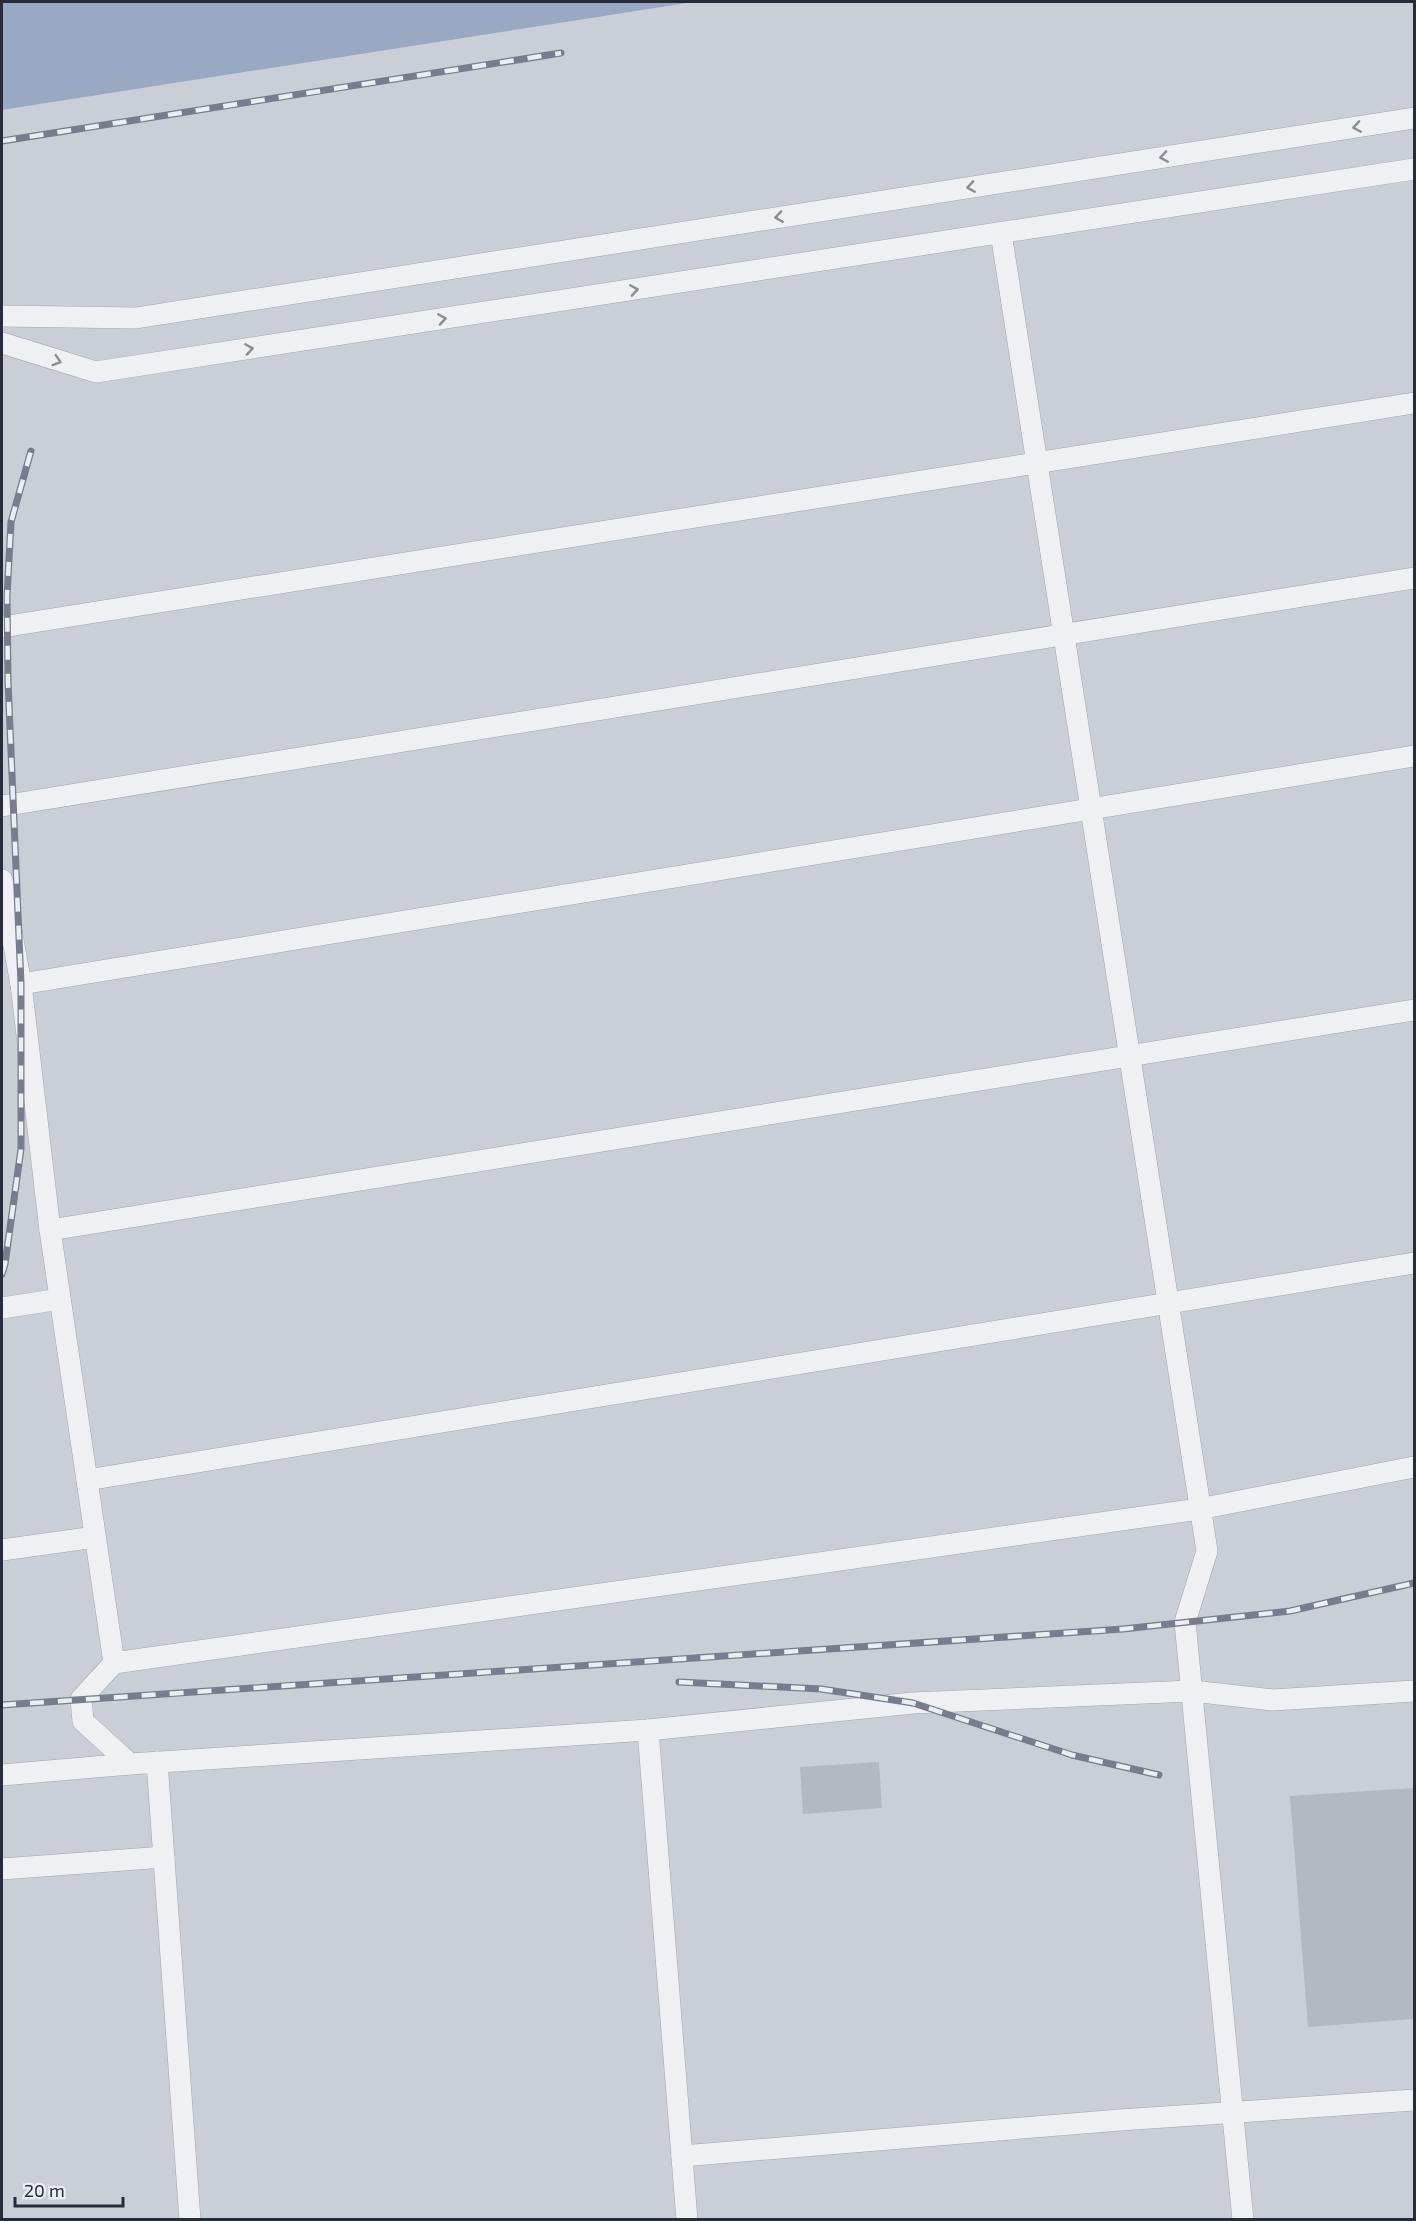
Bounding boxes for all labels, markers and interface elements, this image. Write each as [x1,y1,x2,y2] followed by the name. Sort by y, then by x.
[1352,121,1361,133] one-way arrow
[1159,151,1169,163] one-way arrow
[967,181,976,193] one-way arrow
[774,211,783,223] one-way arrow
[630,284,639,296] one-way arrow
[437,314,446,326] one-way arrow
[243,343,253,356] one-way arrow
[51,354,62,367] one-way arrow
[15,2170,123,2208] scale bar
[24,2179,65,2201] text: 20 m

